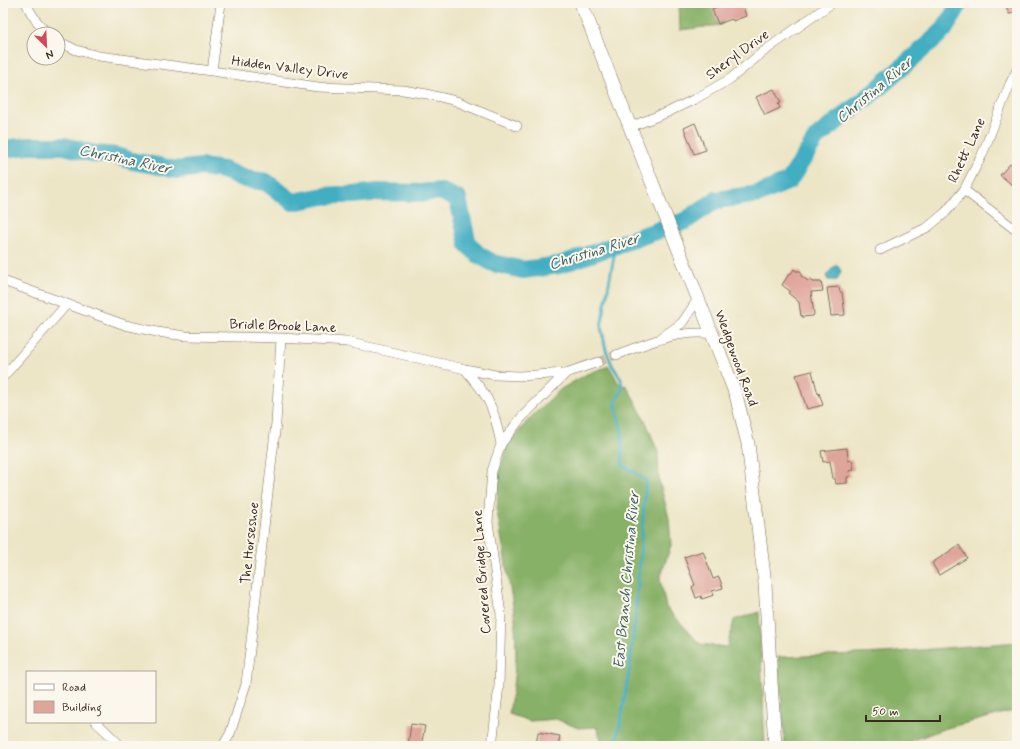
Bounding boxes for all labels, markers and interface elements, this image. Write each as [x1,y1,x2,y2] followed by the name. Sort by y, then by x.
[26,26,66,66] north arrow
[702,26,773,84] street label: Sheryl Drive
[43,46,56,62] text: N
[231,52,349,84] street label: Hidden Valley Drive
[832,52,918,128] water label: Christina River
[944,115,990,186] street label: Rhett Lane
[77,140,174,180] water label: Christina River
[547,228,643,275] water label: Christina River
[709,308,762,409] street label: Wedgewood Road
[229,315,337,337] street label: Bridle Brook Lane
[609,489,645,670] water label: East Branch Christina River
[237,501,263,585] street label: The Horseshoe
[469,509,496,635] street label: Covered Bridge Lane
[26,671,156,723] legend
[62,680,86,696] text: Road
[866,697,940,723] scale bar
[62,700,102,717] text: Building
[872,704,899,720] text: 50 m

